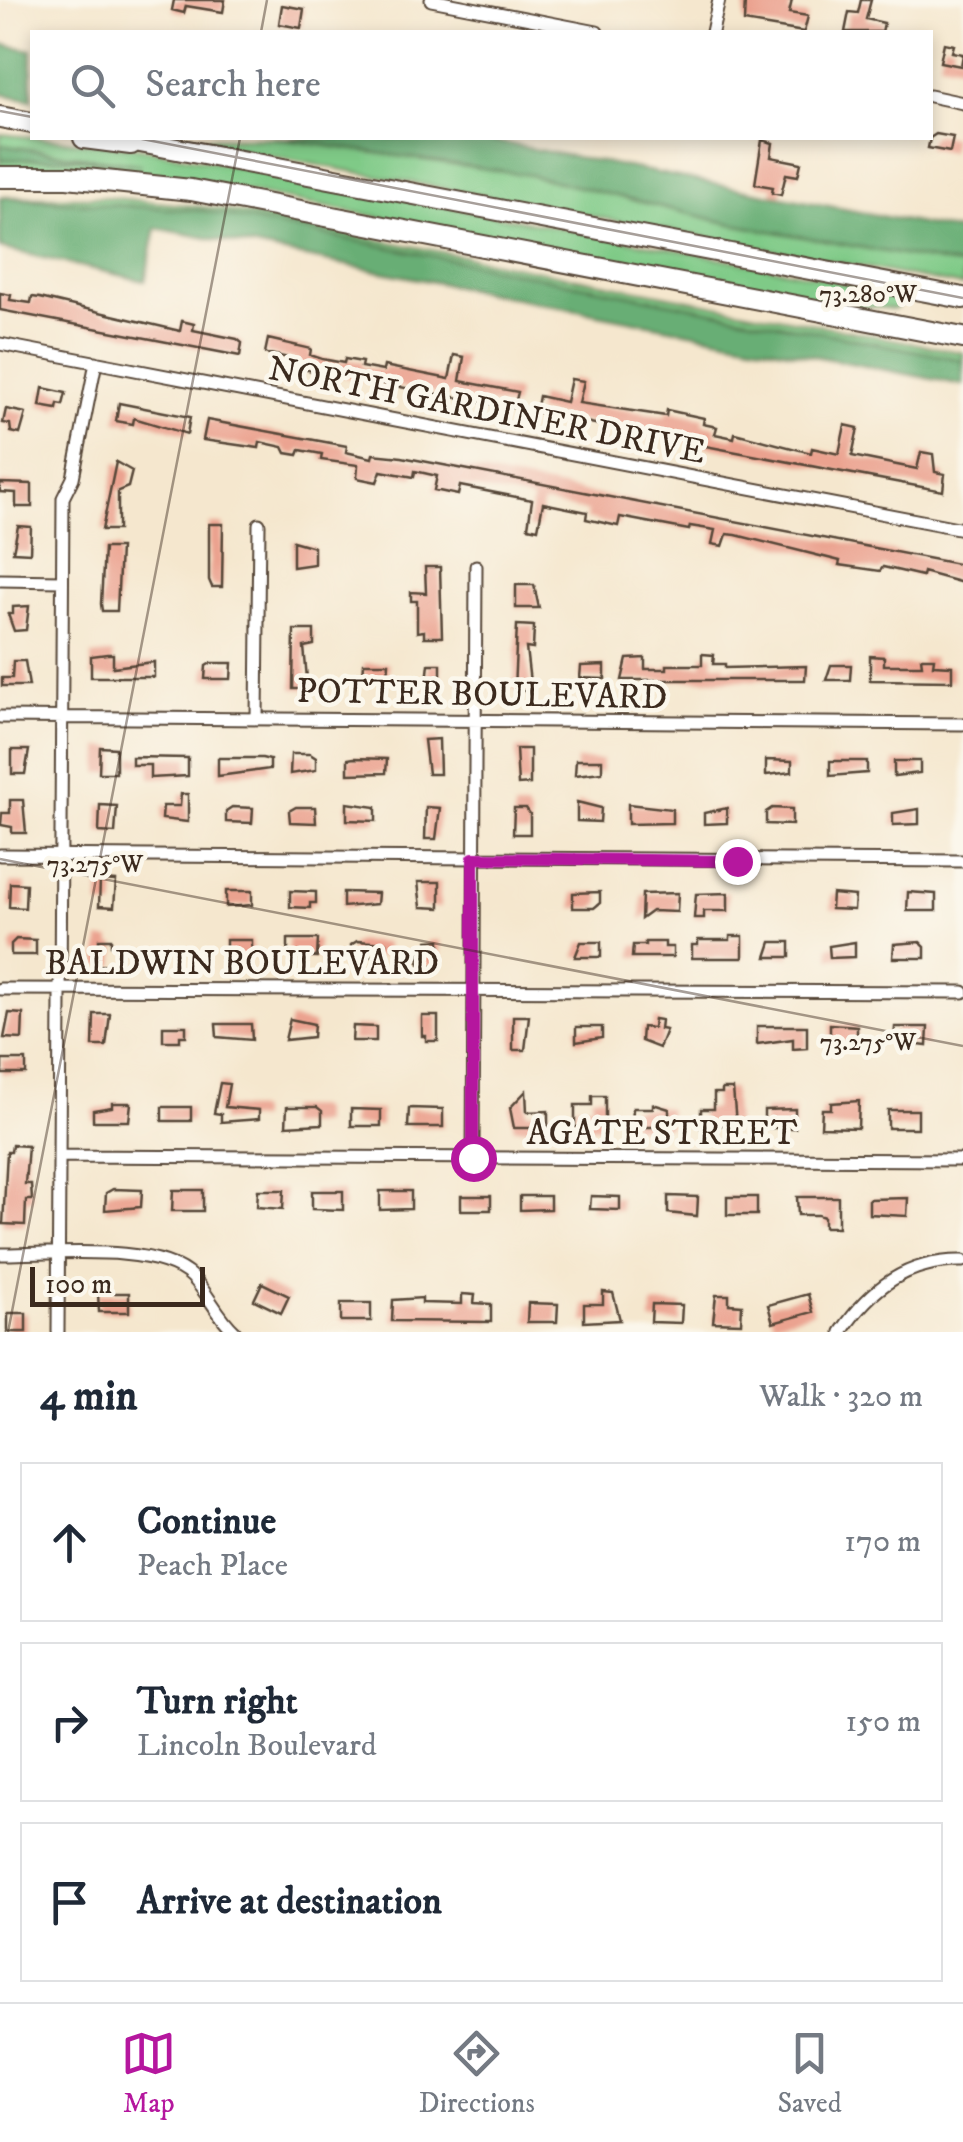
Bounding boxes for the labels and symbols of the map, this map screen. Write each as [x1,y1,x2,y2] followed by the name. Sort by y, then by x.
[819,279,918,310] text: 73.280°W
[264,347,709,475] street label: NORTH GARDINER DRIVE
[296,670,668,720] street label: POTTER BOULEVARD
[715,839,761,885] route end
[47,849,144,880] text: 73.275°W
[45,942,439,986] street label: BALDWIN BOULEVARD
[820,1027,917,1058] text: 73.275°W
[527,1112,798,1156] street label: AGATE STREET
[451,1136,497,1182] route start
[30,1262,205,1306] scale bar

